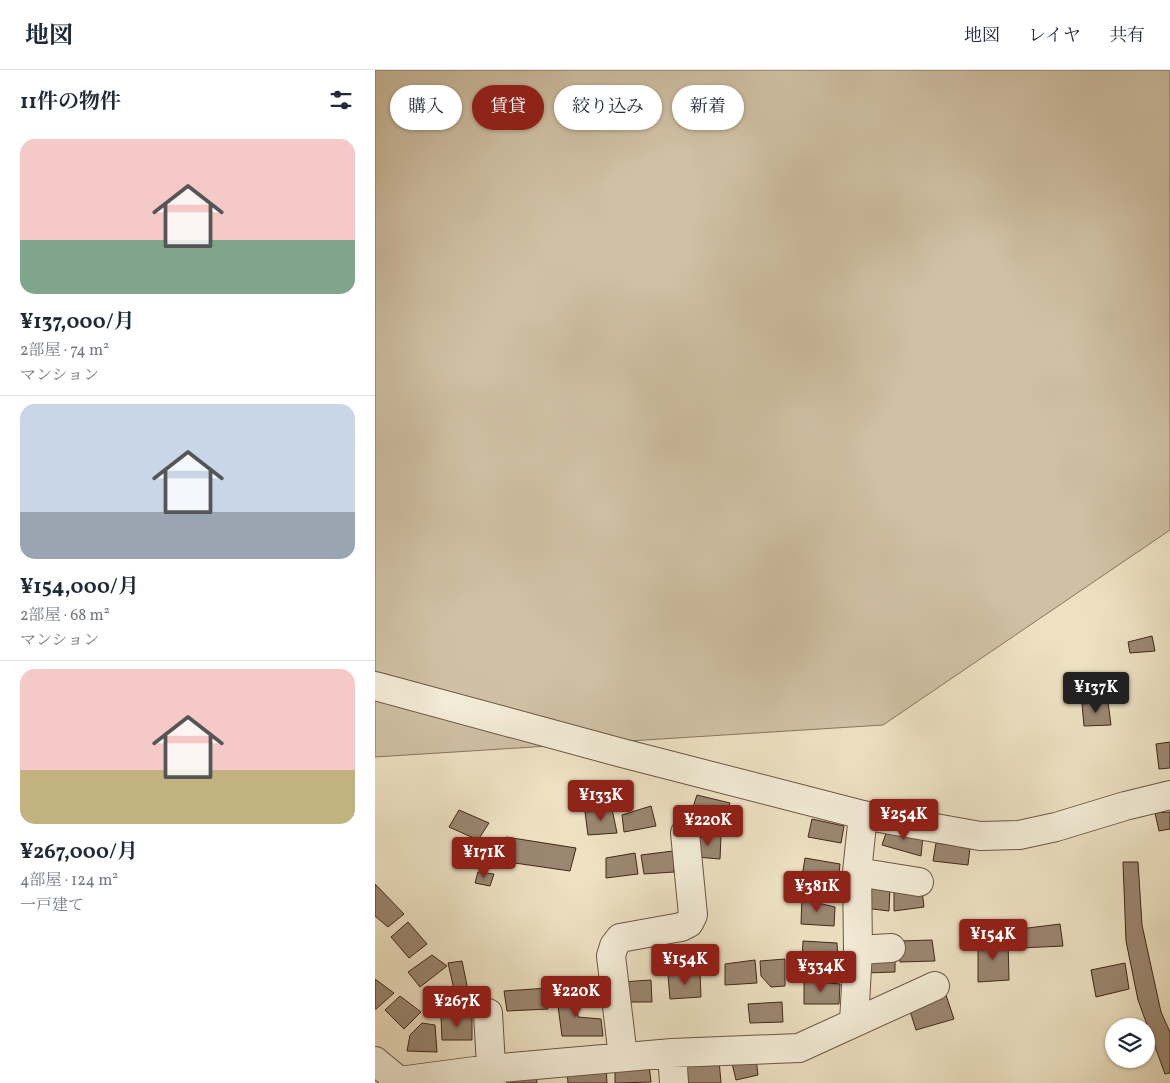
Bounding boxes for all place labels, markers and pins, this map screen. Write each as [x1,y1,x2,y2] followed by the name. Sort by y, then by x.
[1061,672,1131,714] pin: ¥137K
[566,780,636,822] pin: ¥133K
[869,798,939,841] pin: ¥254K
[673,804,743,847] pin: ¥220K
[449,836,519,879] pin: ¥171K
[782,870,852,913] pin: ¥381K
[958,918,1028,961] pin: ¥154K
[650,944,720,986] pin: ¥154K
[786,950,856,993] pin: ¥334K
[541,976,611,1018] pin: ¥220K
[422,986,492,1028] pin: ¥267K

